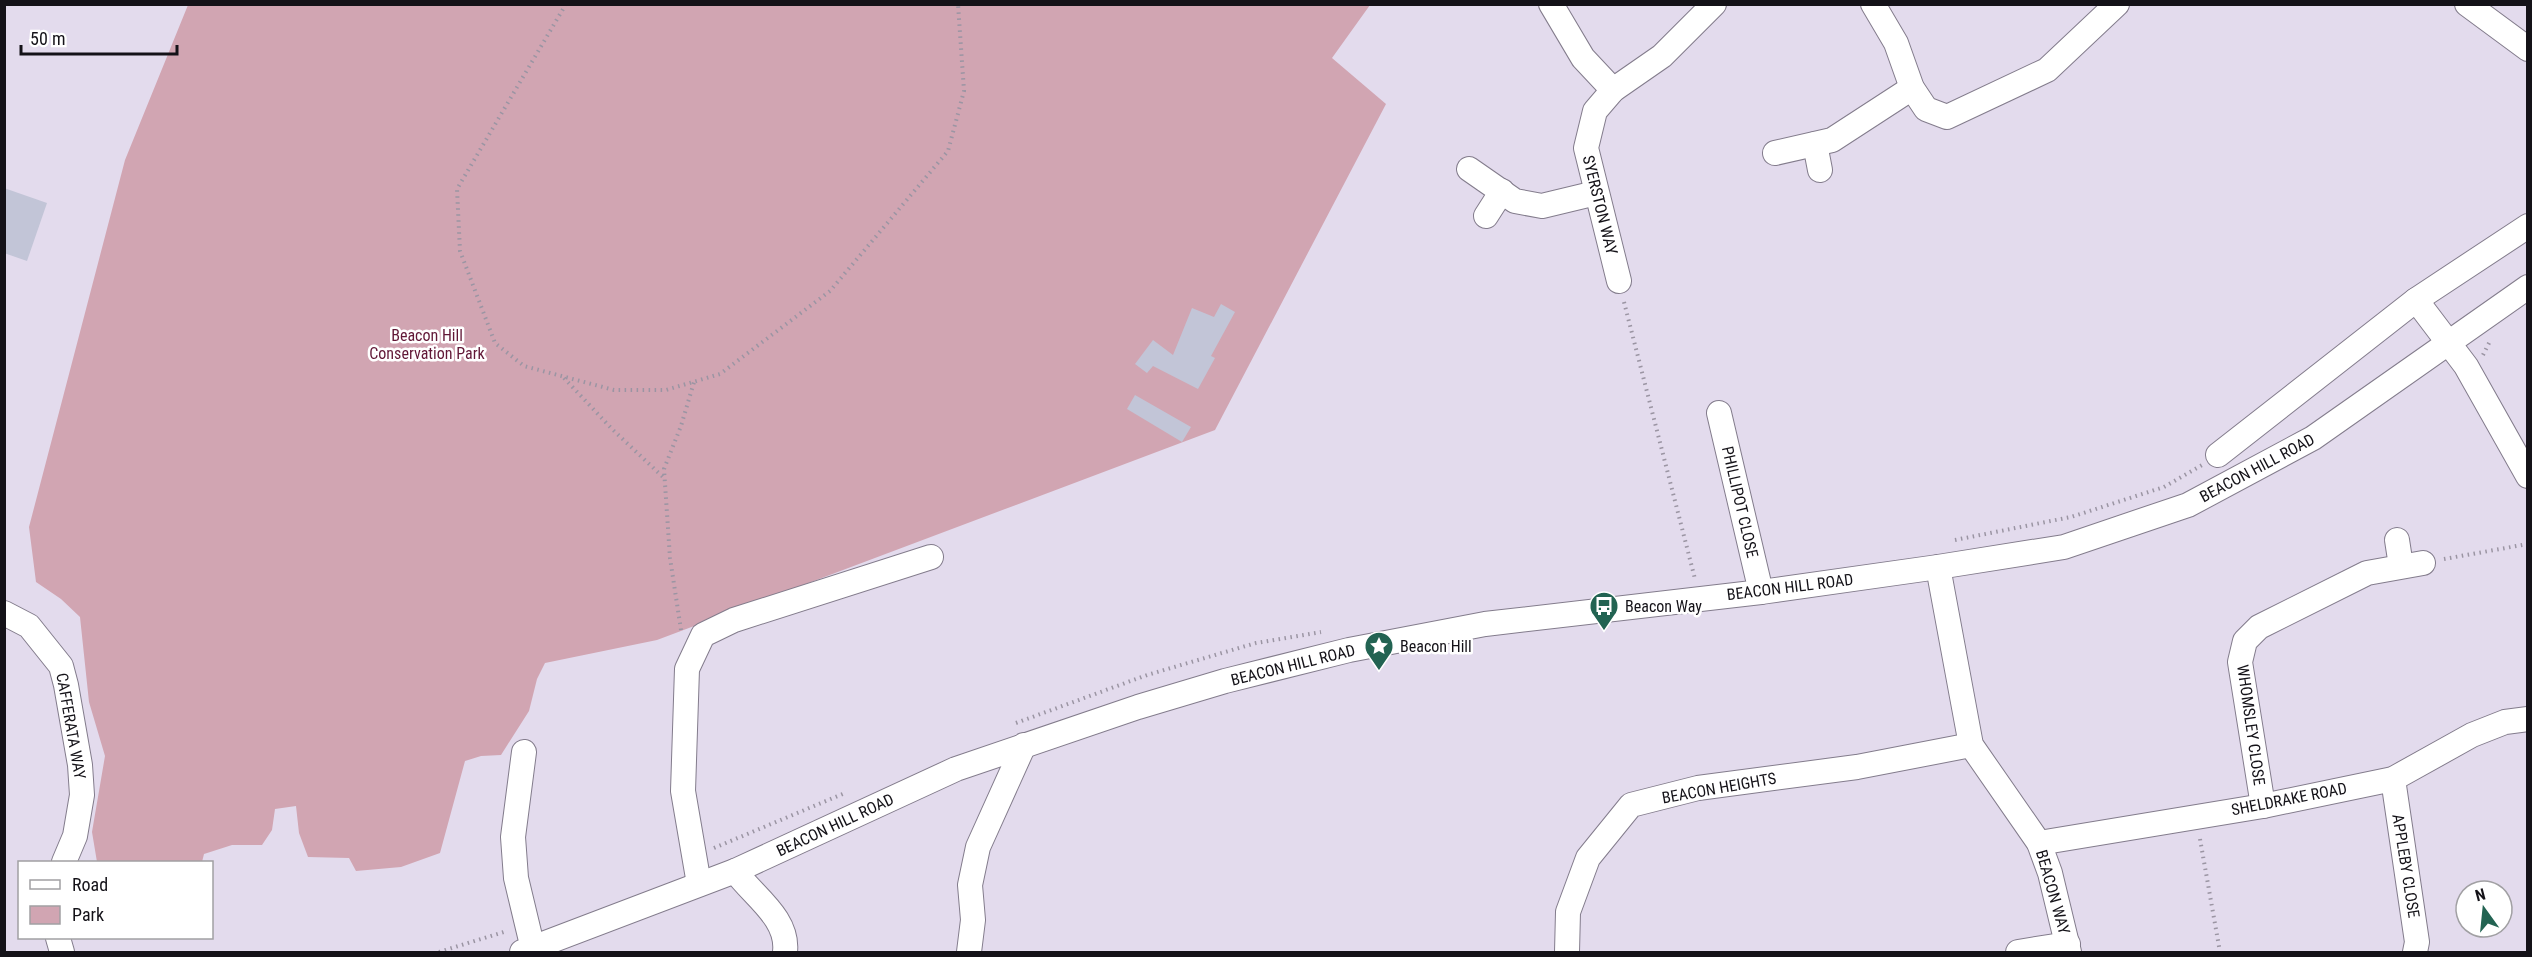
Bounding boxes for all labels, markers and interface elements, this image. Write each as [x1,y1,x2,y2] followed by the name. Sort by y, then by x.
[21,18,177,56] scale bar
[30,28,65,49] text: 50 m
[1579,153,1622,257] street label: SYERSTON WAY
[369,326,486,363] park label: Beacon Hill Conservation Park
[2196,430,2318,506] street label: BEACON HILL ROAD
[1718,444,1762,560] street label: PHILLIPOT CLOSE
[1726,570,1854,604] street label: BEACON HILL ROAD
[1588,590,1620,632] bus stop icon: Beacon Way
[1625,597,1702,616] place label: Beacon Way
[1363,630,1395,672] place icon: Beacon Hill
[1400,637,1472,656] place label: Beacon Hill
[1229,640,1357,690] street label: BEACON HILL ROAD
[2233,663,2269,787] street label: WHOMSLEY CLOSE
[52,671,90,781] street label: CAFFERATA WAY
[1660,769,1778,807] street label: BEACON HEIGHTS
[2230,778,2348,820] street label: SHELDRAKE ROAD
[773,790,897,860] street label: BEACON HILL ROAD
[2388,813,2424,919] street label: APPLEBY CLOSE
[2032,848,2074,937] street label: BEACON WAY
[18,861,213,939] legend
[72,874,108,895] text: Road
[2454,879,2514,939] north arrow
[2473,885,2487,905] text: N
[72,904,104,925] text: Park

